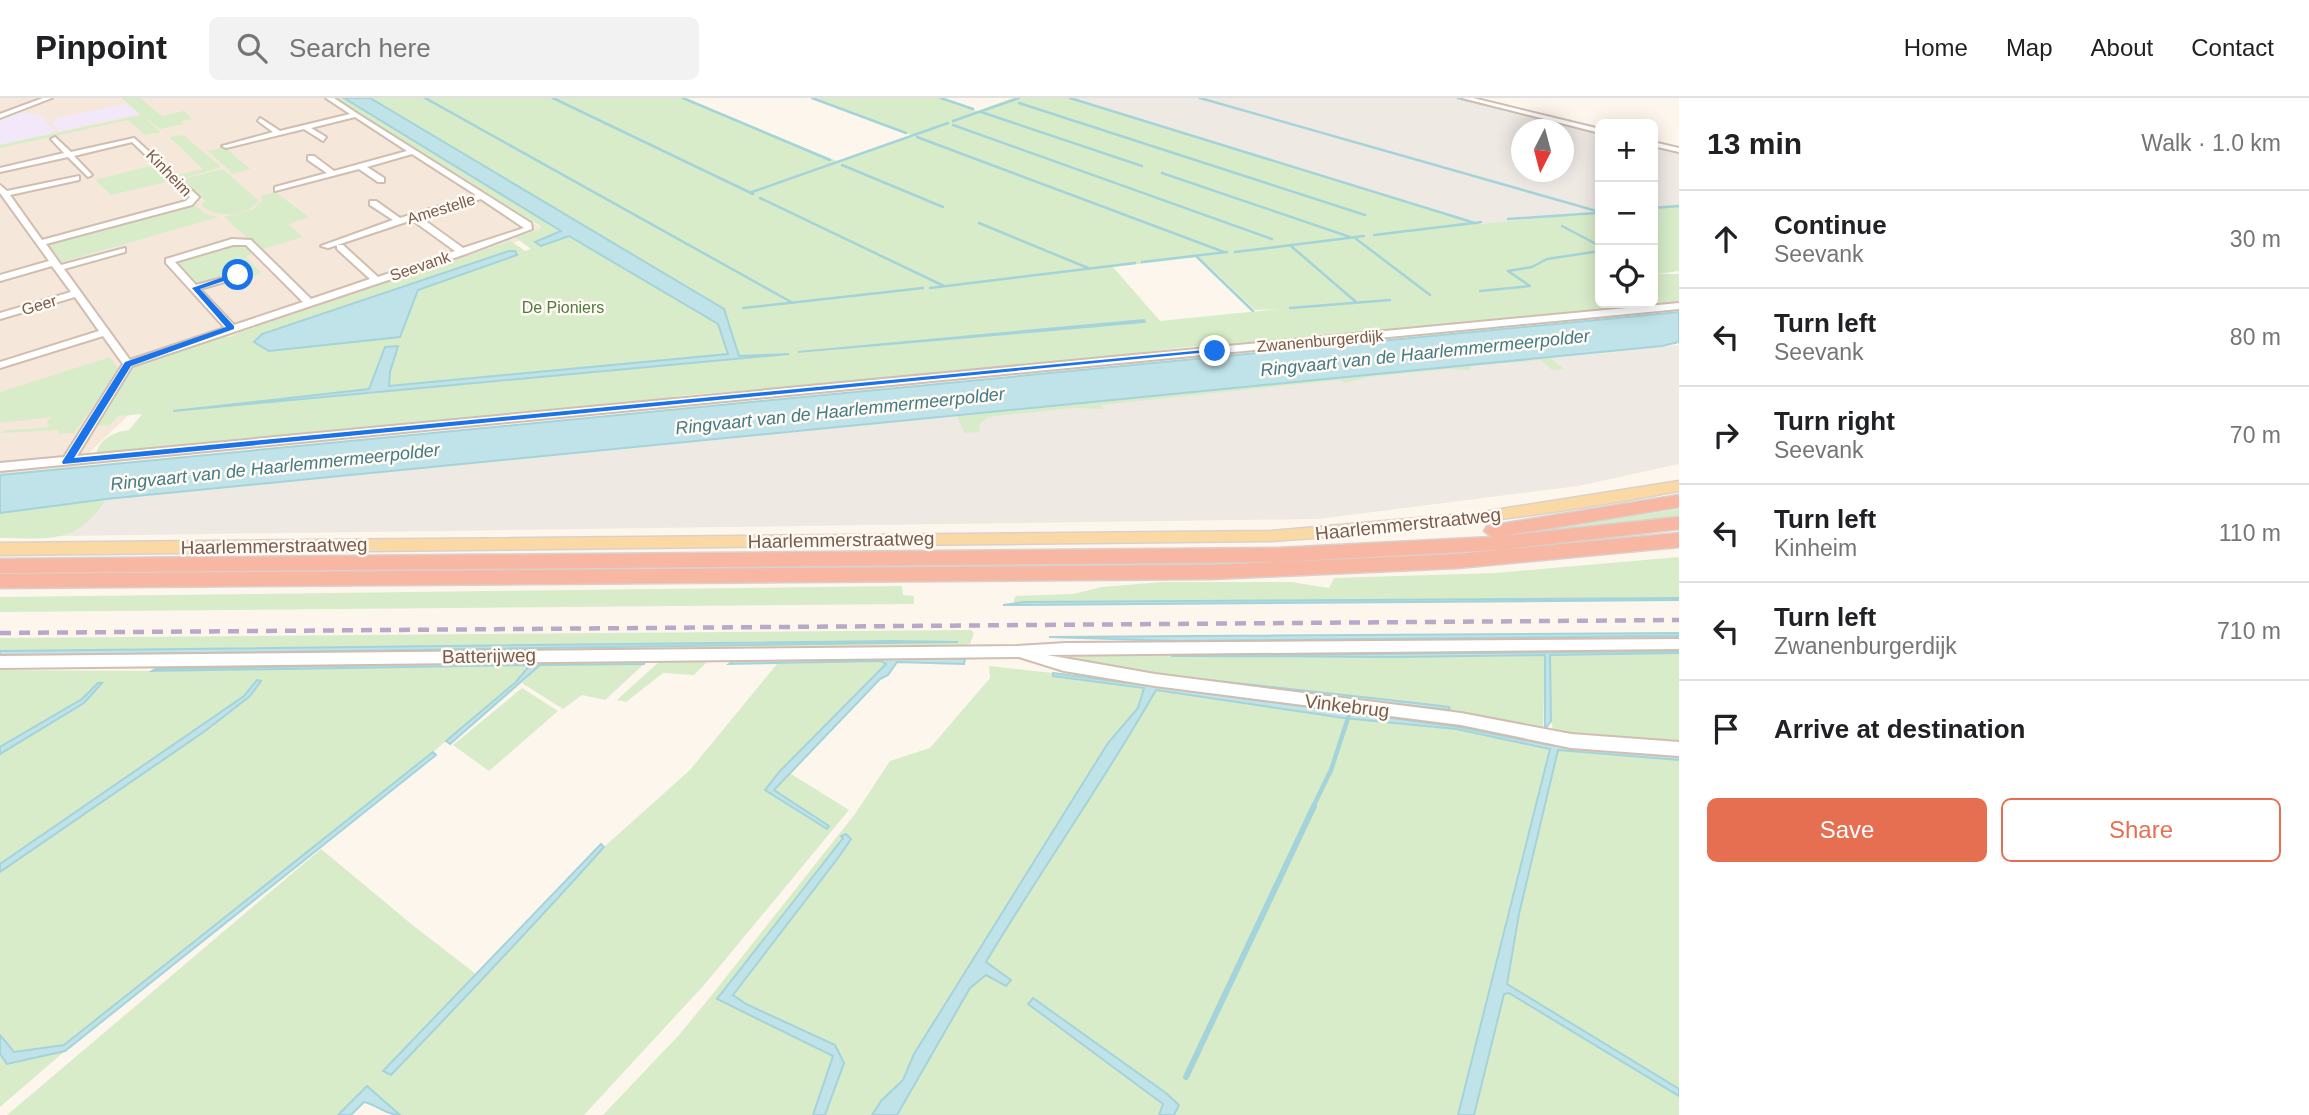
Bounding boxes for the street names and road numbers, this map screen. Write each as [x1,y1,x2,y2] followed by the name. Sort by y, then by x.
[143,146,195,200] street label: Kinheim
[405,191,477,227] street label: Amestelle
[388,248,453,284] street label: Seevank
[20,292,59,318] street label: Geer
[1256,327,1385,355] street label: Zwanenburgerdijk
[1314,504,1502,544] street label: Haarlemmerstraatweg
[747,528,935,552] street label: Haarlemmerstraatweg
[180,534,368,558] street label: Haarlemmerstraatweg
[442,645,536,667] street label: Batterijweg
[1303,690,1391,722] street label: Vinkebrug

